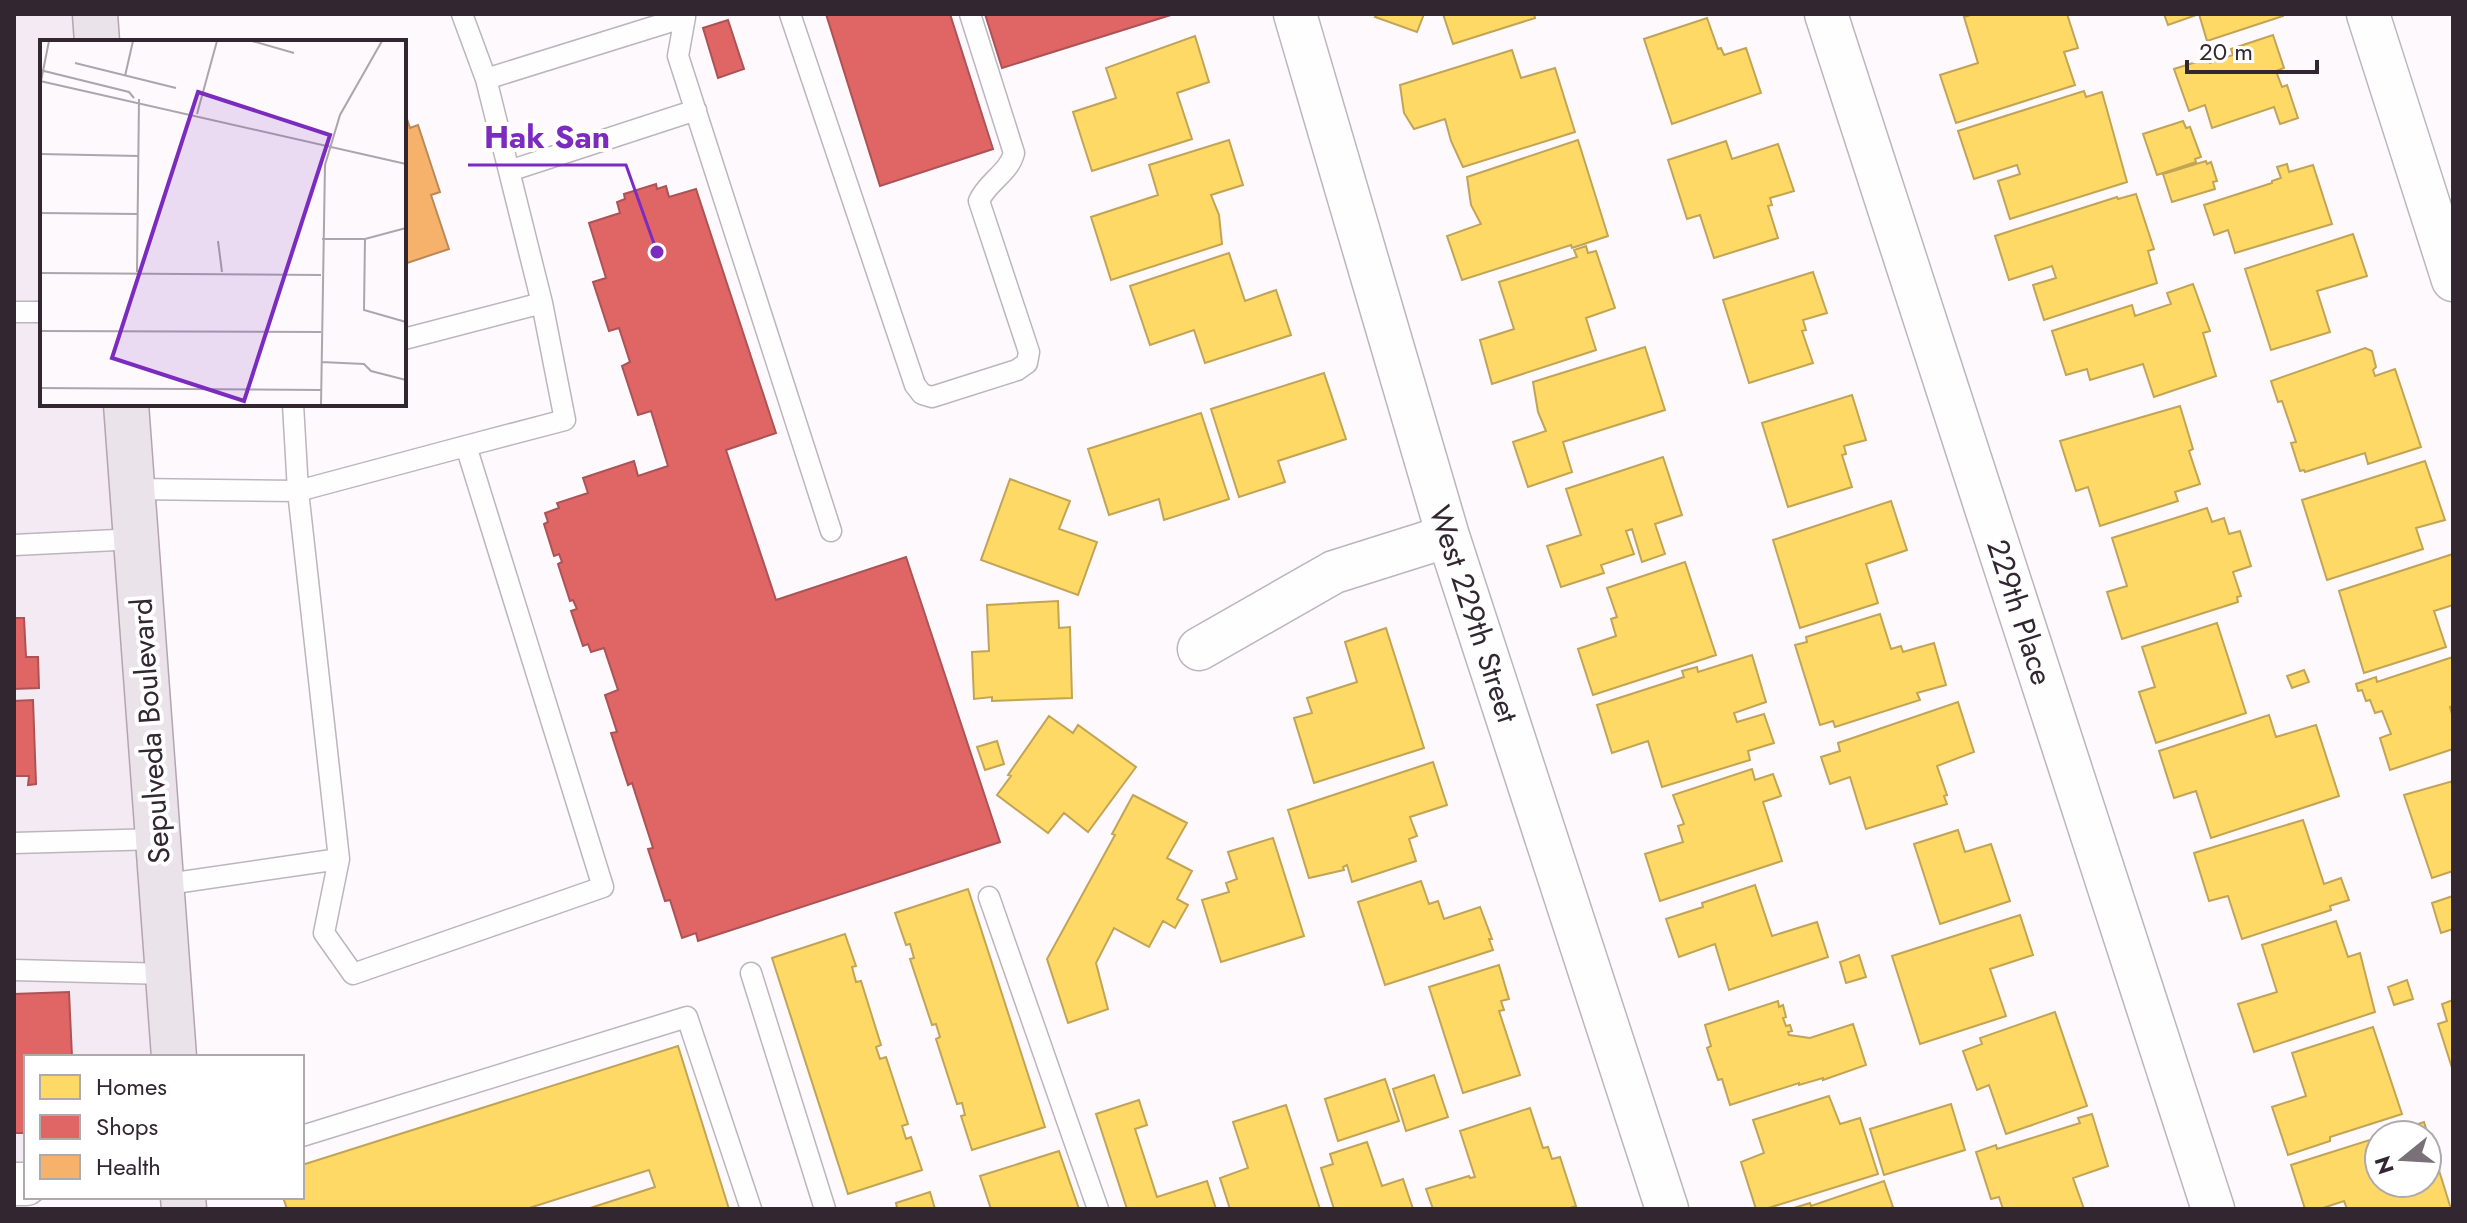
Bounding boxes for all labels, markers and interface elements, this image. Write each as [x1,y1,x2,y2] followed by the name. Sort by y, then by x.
[2187,24,2317,74] scale bar
[2199,34,2253,69] text: 20 m
[40,40,406,406] inset map
[468,109,626,165] callout: Hak San
[484,114,610,160] text: Hak San
[1419,500,1530,729] street label: West 229th Street
[1976,534,2064,690] street label: 229th Place
[119,597,181,865] street label: Sepulveda Boulevard
[24,1055,304,1199] legend
[96,1069,167,1104] text: Homes
[96,1109,158,1144] text: Shops
[2363,1119,2443,1199] north arrow
[96,1149,161,1184] text: Health
[2366,1152,2402,1178] text: N

